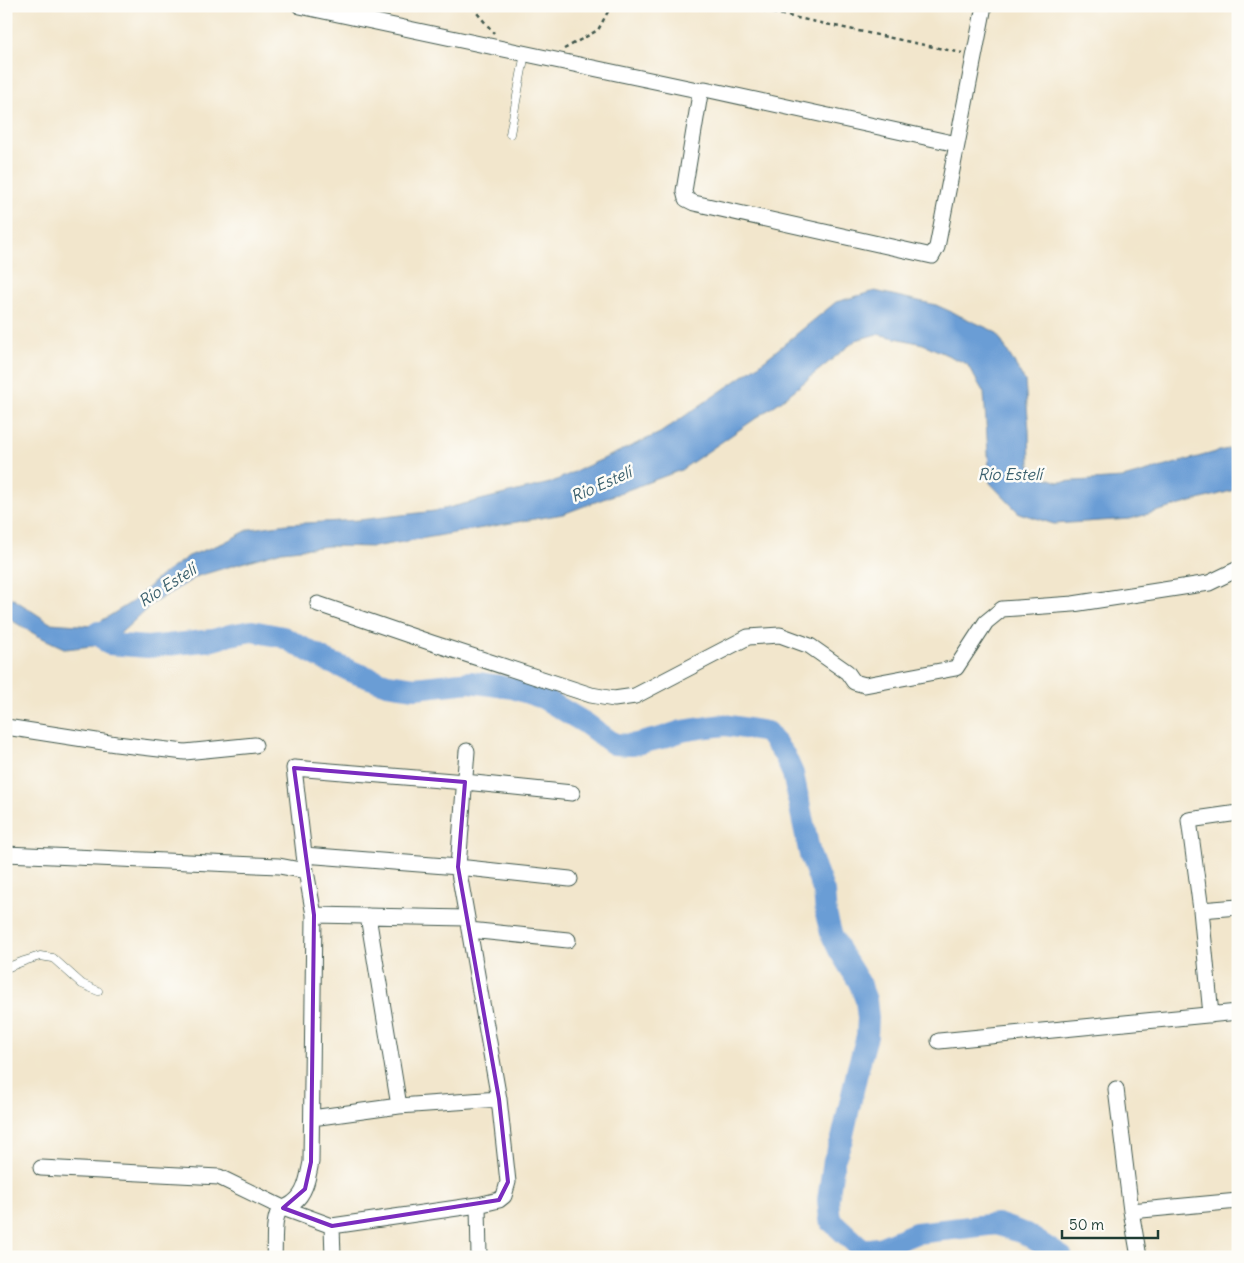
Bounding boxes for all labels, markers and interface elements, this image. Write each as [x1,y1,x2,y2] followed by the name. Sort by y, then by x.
[568,460,638,506] water label: Río Estelí
[978,464,1046,484] water label: Río Estelí
[135,557,202,611] water label: Río Estelí
[1062,1208,1158,1240] scale bar
[1069,1215,1104,1234] text: 50 m

